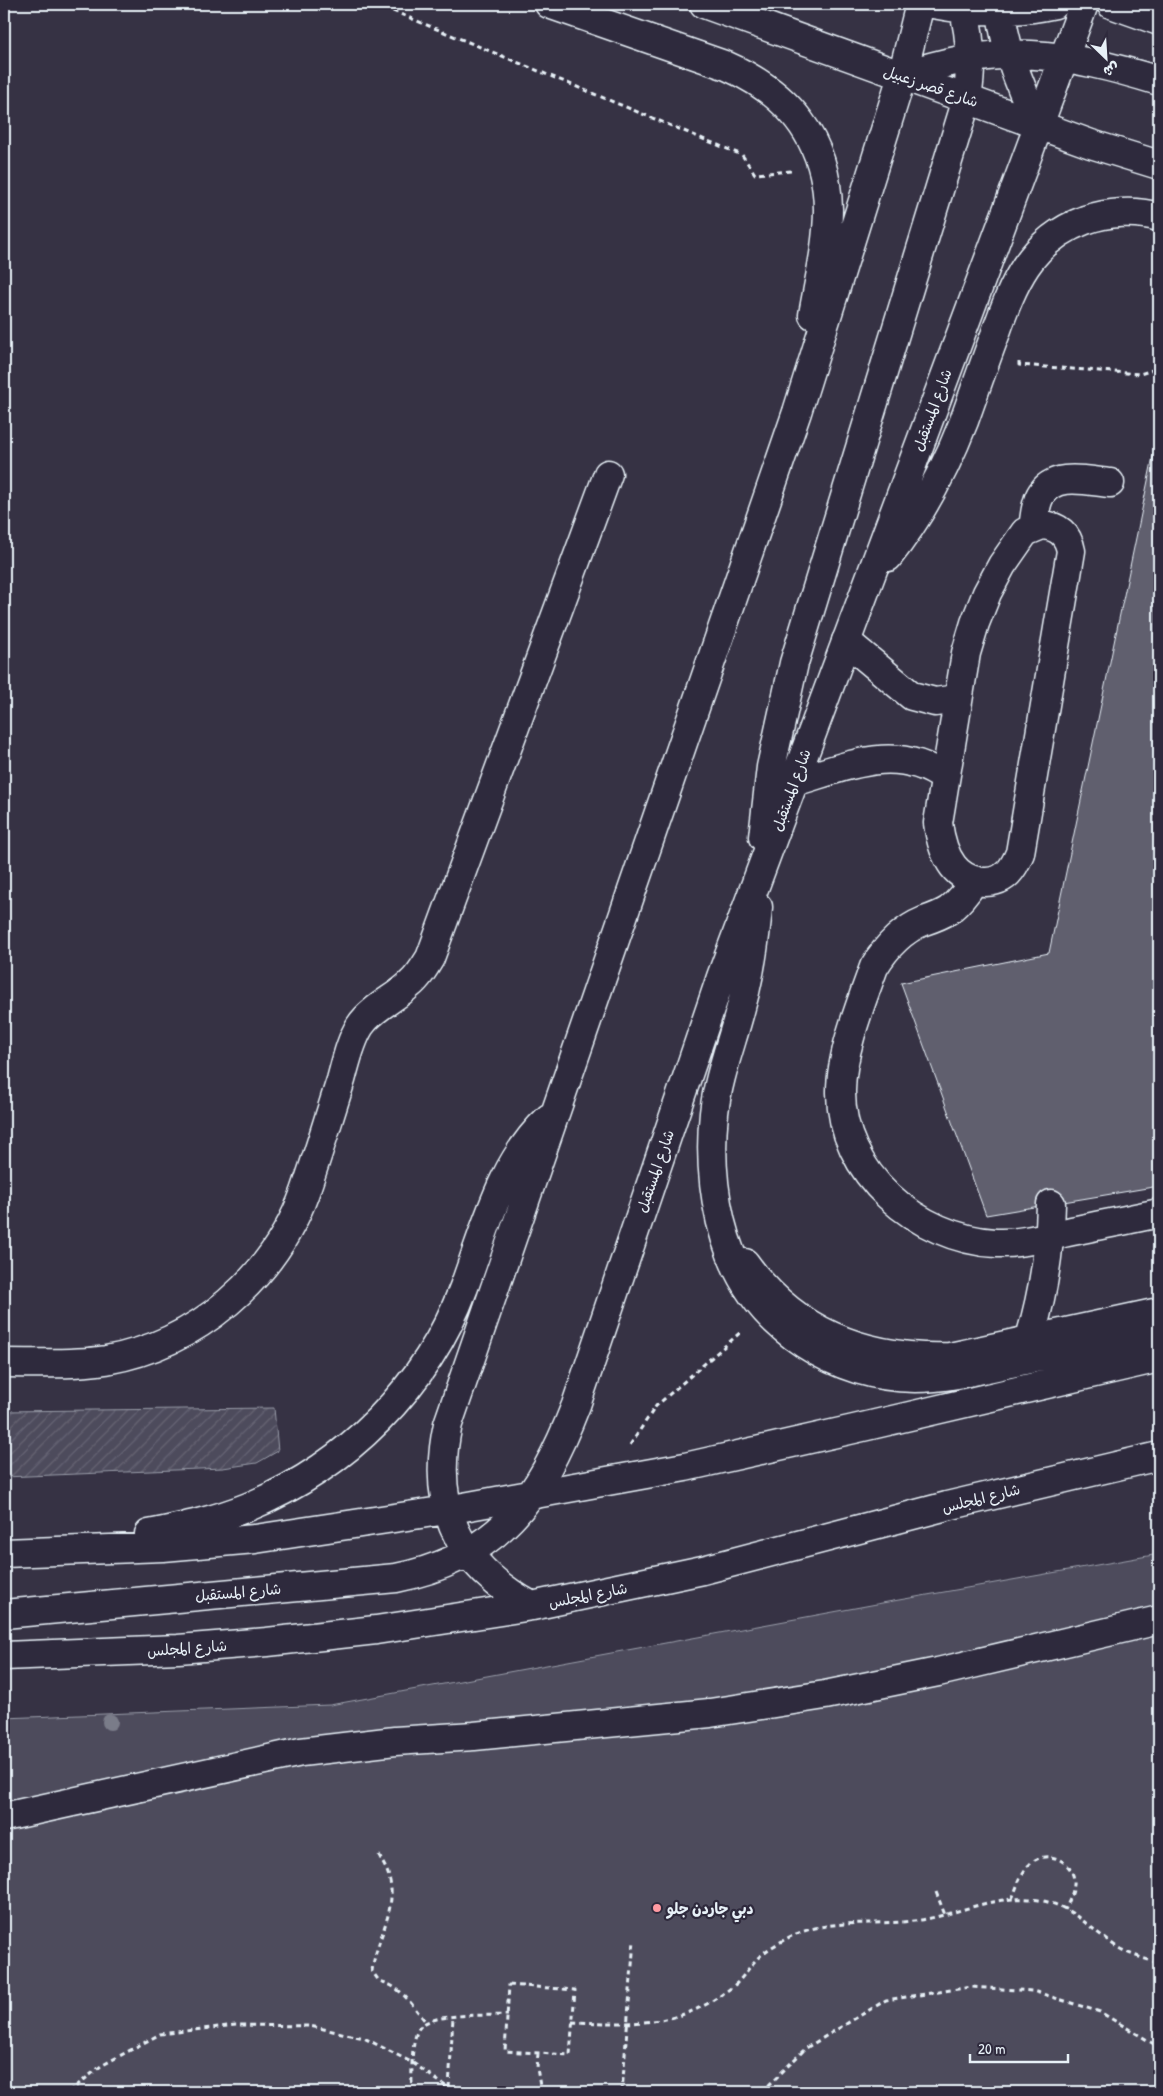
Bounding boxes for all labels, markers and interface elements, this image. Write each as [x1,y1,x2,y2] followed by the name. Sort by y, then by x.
[1080,32,1130,82] north arrow
[1101,58,1123,82] text: ش
[881,60,981,112] street label: شارع قصر زعبيل
[907,366,957,454] street label: شارع المستقبل
[766,746,816,834] street label: شارع المستقبل
[631,1127,679,1215] street label: شارع المستقبل
[940,1478,1022,1518] street label: شارع المجلس
[547,1577,629,1613] street label: شارع المجلس
[194,1578,282,1606] street label: شارع المستقبل
[146,1635,228,1661] street label: شارع المجلس
[665,1898,754,1923] place label: دبي جاردن جلو
[651,1902,663,1914] marker: دبي جاردن جلو
[970,2031,1068,2063] scale bar
[978,2038,1005,2059] text: 20 m

